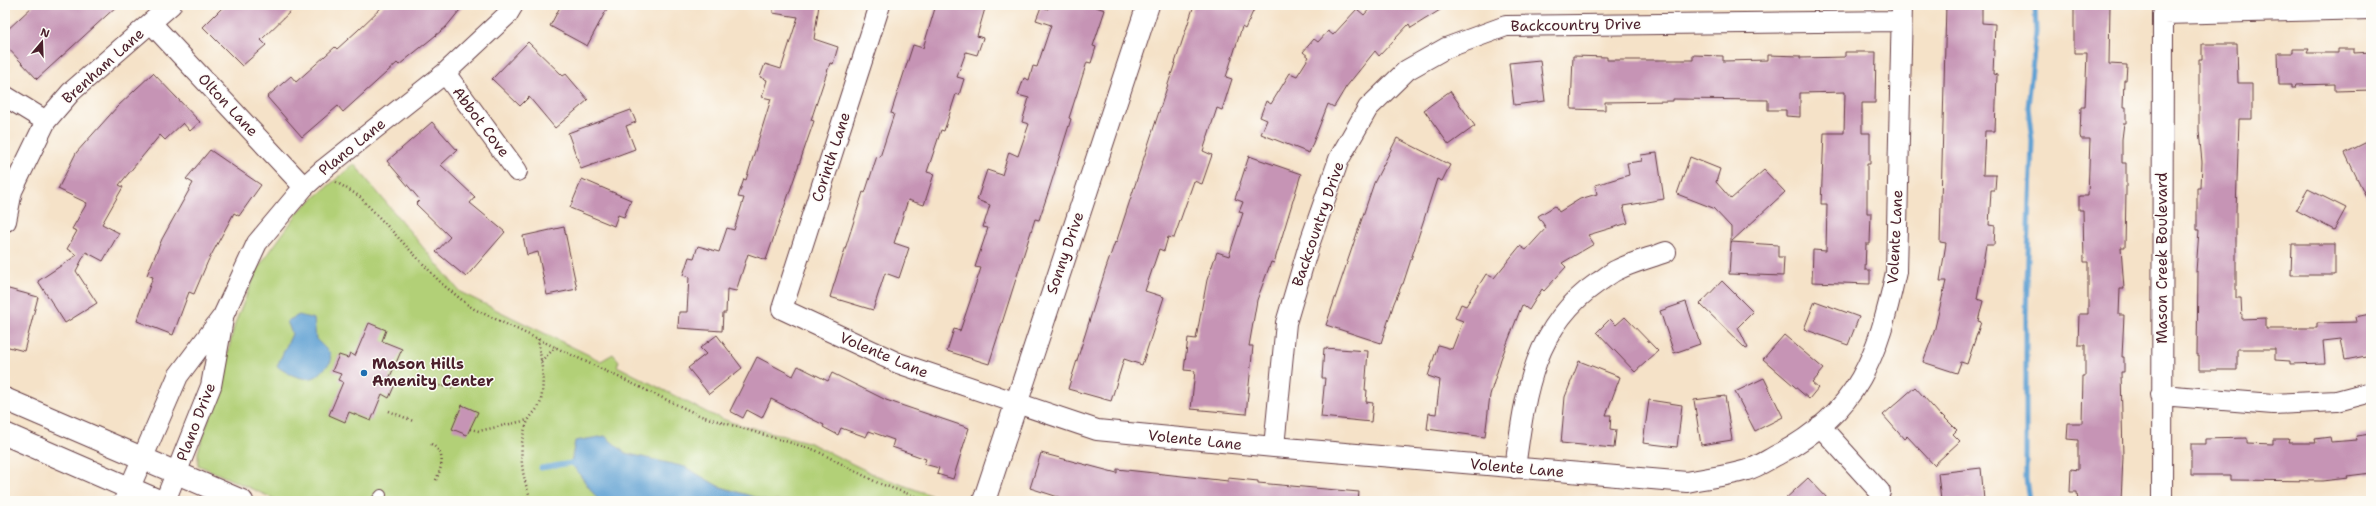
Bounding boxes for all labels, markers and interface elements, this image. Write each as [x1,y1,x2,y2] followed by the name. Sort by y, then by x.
[1510,14,1642,36] street label: Backcountry Drive
[22,22,62,62] north arrow
[58,24,148,108] street label: Brenham Lane
[39,25,52,42] text: N
[193,69,263,141] street label: Olton Lane
[448,83,514,161] street label: Abbot Cove
[807,110,855,204] street label: Corinth Lane
[314,114,390,180] street label: Plano Lane
[1287,159,1349,289] street label: Backcountry Drive
[2152,172,2172,344] street label: Mason Creek Boulevard
[1883,189,1907,285] street label: Volente Lane
[1042,209,1088,297] street label: Sonny Drive
[837,327,931,383] street label: Volente Lane
[372,354,494,391] place label: Mason Hills Amenity Center
[359,368,369,378] marker: Mason Hills Amenity Center
[172,380,220,464] street label: Plano Drive
[1147,425,1243,455] street label: Volente Lane
[1469,454,1565,482] street label: Volente Lane

